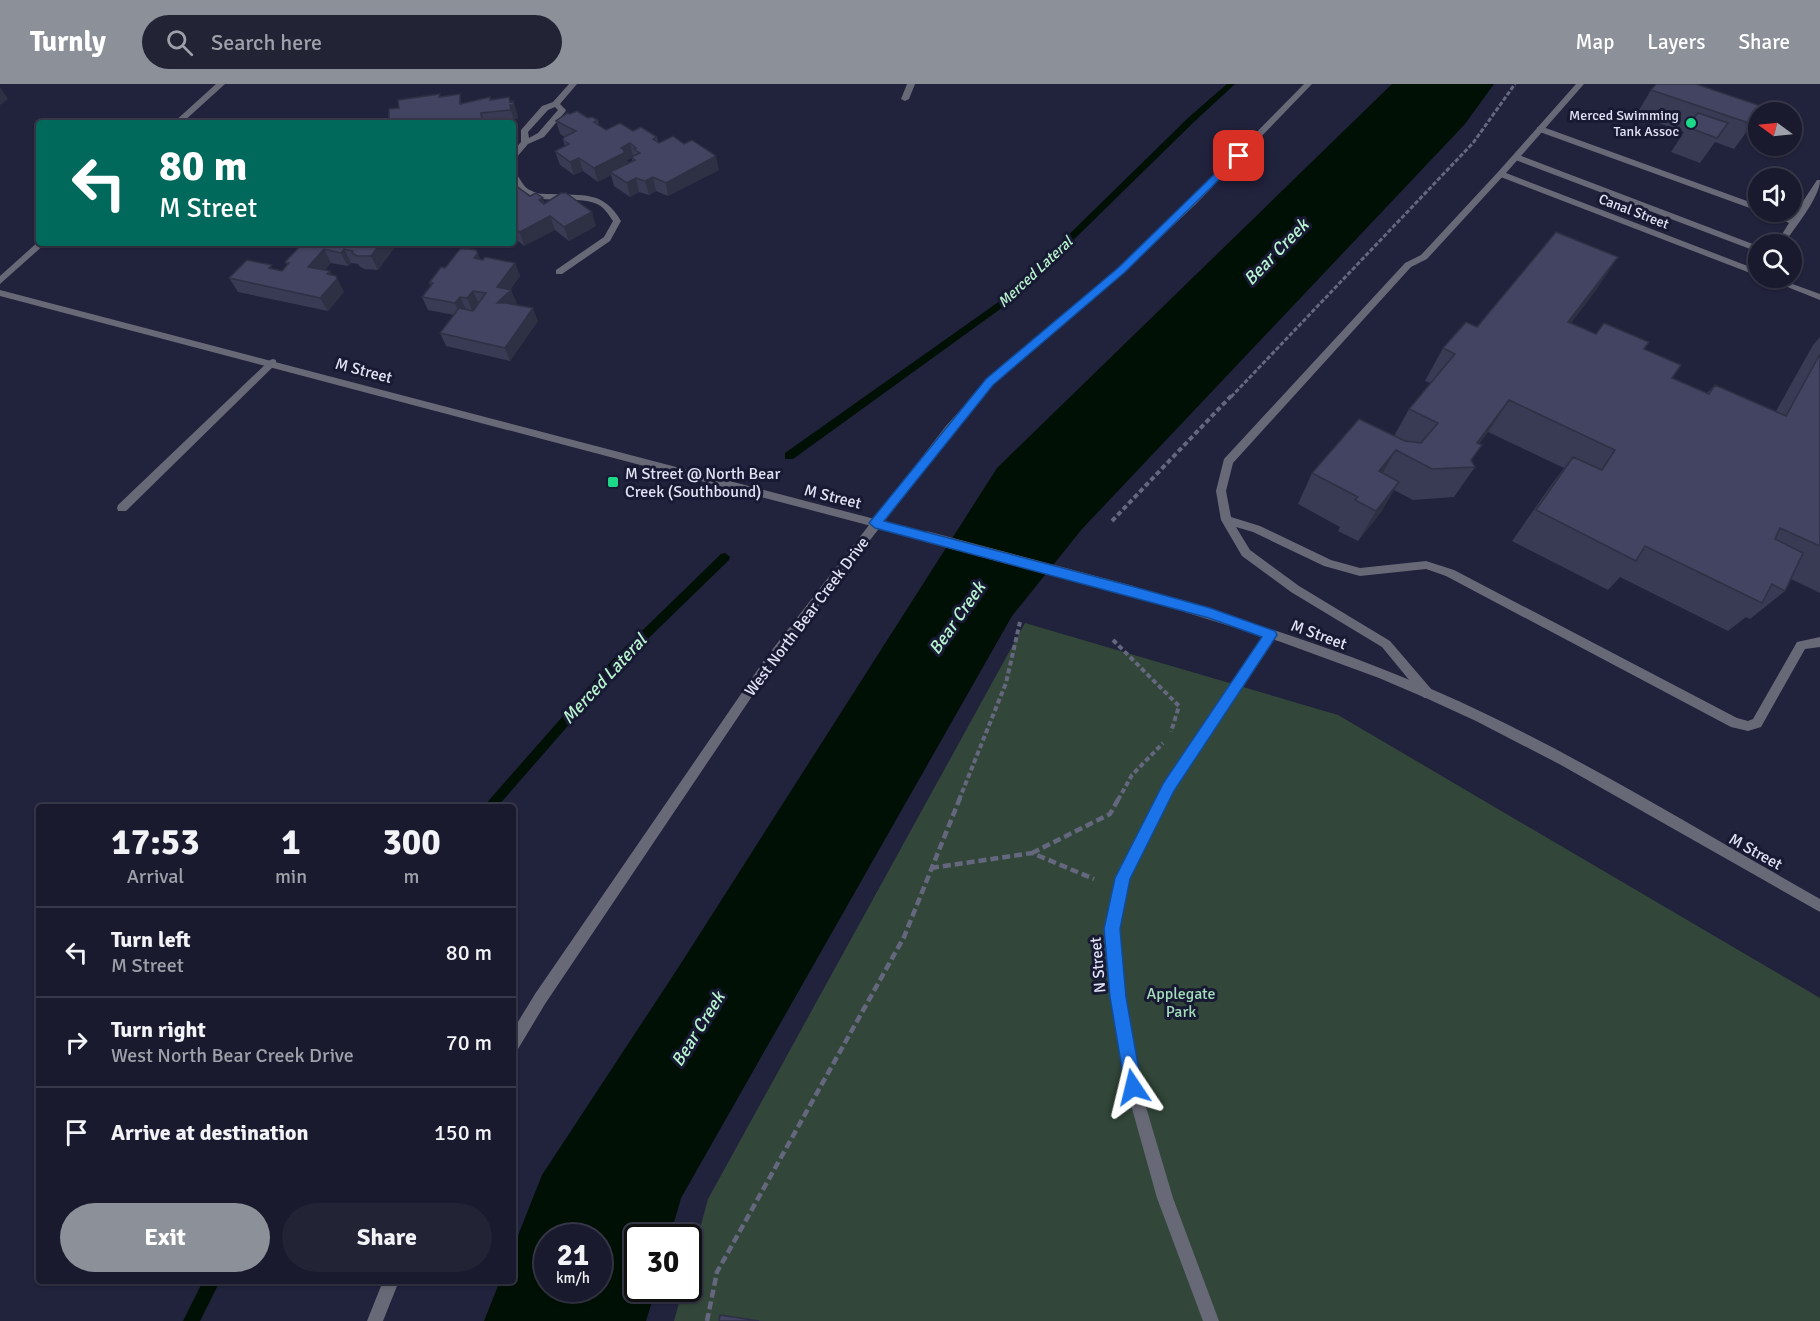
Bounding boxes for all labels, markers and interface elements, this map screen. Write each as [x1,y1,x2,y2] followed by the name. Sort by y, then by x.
[142,15,562,69] search box
[30,25,106,59] text: Turnly
[163,26,196,59] icon: search
[211,29,322,56] text: Search here
[1576,29,1614,55] text: Map
[1647,29,1705,55] text: Layers
[1738,29,1790,55] text: Share
[1748,102,1802,156] north arrow
[1748,102,1802,288] map controls
[1569,107,1679,140] place label: Merced Swimming Tank Assoc
[1684,116,1698,130] marker: Merced Swimming Tank Assoc
[1213,130,1264,181] pin
[1222,139,1255,172] icon: arrive
[159,141,248,192] text: 80 m
[60,144,138,222] icon: left
[1748,168,1802,222] button: sound
[1596,190,1671,233] street label: Canal Street
[159,192,257,225] text: M Street
[1239,213,1314,290] water label: Bear Creek
[994,232,1077,311] water label: Merced Lateral
[1748,234,1802,288] button: search
[333,354,395,388] street label: M Street
[625,464,780,502] place label: M Street @ North Bear Creek (Southbound)
[606,475,620,489] marker: M Street @ North Bear Creek (Southbound)
[802,480,864,514] street label: M Street
[740,533,873,700] street label: West North Bear Creek Drive
[924,576,991,659] water label: Bear Creek
[1288,616,1350,654] street label: M Street
[557,628,652,729] water label: Merced Lateral
[111,820,200,865] text: 17:53
[281,820,301,865] text: 1
[382,820,441,865] text: 300
[1725,829,1786,875] street label: M Street
[127,864,184,889] text: Arrival
[275,864,307,889] text: min
[404,864,420,889] text: m
[111,926,191,953] text: Turn left
[60,936,93,969] icon: left
[1086,936,1110,994] street label: N Street
[446,939,492,966] text: 80 m
[111,953,184,978] text: M Street
[1146,984,1216,1022] park label: Applegate Park
[666,986,731,1070] water label: Bear Creek
[111,1016,206,1043] text: Turn right
[60,1026,93,1059] icon: right
[446,1029,492,1056] text: 70 m
[111,1043,354,1068] text: West North Bear Creek Drive
[1101,1055,1165,1119] position arrow
[60,1116,93,1149] icon: arrive
[111,1119,308,1146] text: Arrive at destination
[434,1119,492,1146] text: 150 m
[60,1203,270,1272] button: Exit
[282,1203,492,1272] button: Share
[624,1224,702,1302] speed limit sign: 30
[557,1237,589,1274] text: 21
[556,1269,590,1287] text: km/h

